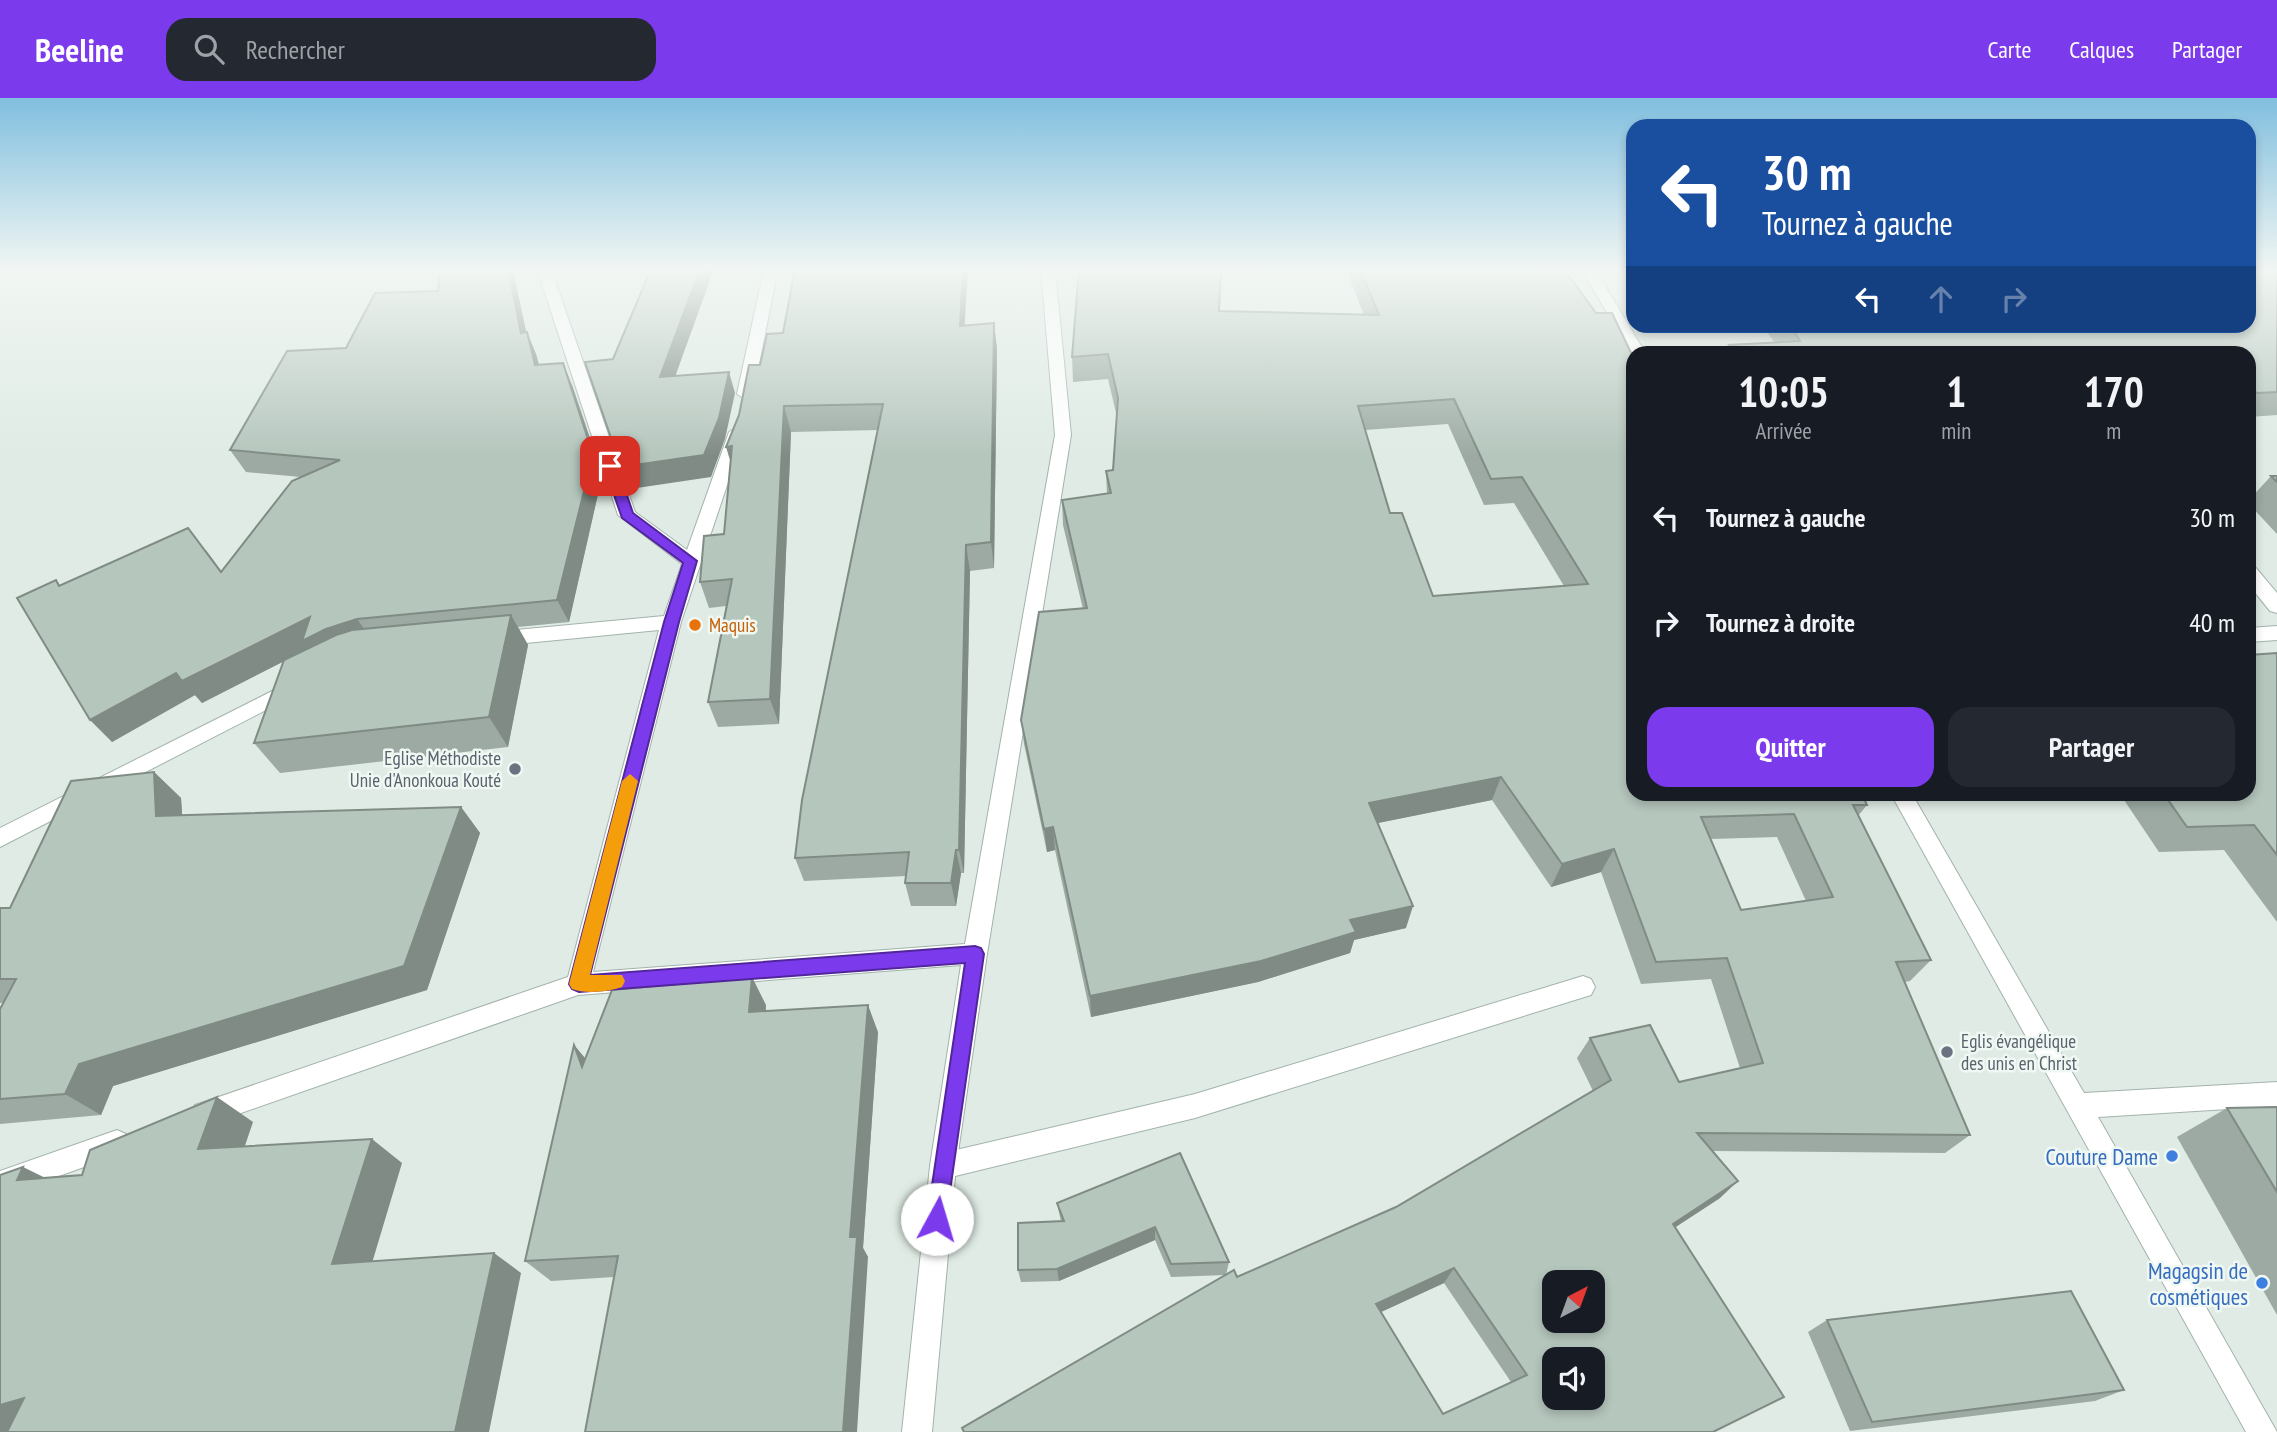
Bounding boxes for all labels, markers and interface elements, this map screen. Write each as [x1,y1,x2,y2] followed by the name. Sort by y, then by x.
[166,18,656,81] search box
[35,28,124,71] text: Beeline
[190,30,228,68] icon: search
[246,33,345,66] text: Rechercher
[1988,34,2031,65] text: Carte
[2069,34,2134,65] text: Calques
[2172,34,2242,65] text: Partager
[1762,140,1851,204] text: 30 m
[1647,147,1738,238] icon: left
[1762,202,1953,244] text: Tournez à gauche
[1849,280,1887,318] icon: left
[1922,280,1960,318] icon: ahead
[1995,280,2033,318] icon: right
[1738,364,1829,419] text: 10:05
[1946,364,1966,419] text: 1
[2084,364,2144,419] text: 170
[1756,416,1812,445] text: Arrivée
[1941,416,1971,445] text: min
[2106,416,2121,445] text: m
[580,436,640,496] pin
[591,447,629,485] icon: arrive
[1647,499,1685,537] icon: left
[1706,501,1866,534] text: Tournez à gauche
[2189,501,2235,534] text: 30 m
[1647,604,1685,642] icon: right
[1706,606,1855,639] text: Tournez à droite
[2189,606,2235,639] text: 40 m
[709,613,756,637] place label: Maquis
[687,617,703,633] marker: Maquis
[1647,707,1934,787] button: Quitter
[1948,707,2235,787] button: Partager
[350,746,501,792] place label: Eglise Méthodiste Unie d'Anonkoua Kouté
[507,761,523,777] marker: Eglise Méthodiste Unie d'Anonkoua Kouté
[1961,1029,2078,1075] place label: Eglis évangélique des unis en Christ
[1939,1044,1955,1060] marker: Eglis évangélique des unis en Christ
[2045,1142,2158,1171] place label: Couture Dame
[2164,1148,2180,1164] marker: Couture Dame
[900,1182,974,1256] position arrow
[2148,1256,2248,1311] place label: Magagsin de cosmétiques
[1542,1270,1605,1334] north arrow
[1542,1270,1605,1410] map controls
[2254,1275,2270,1291] marker: Magagsin de cosmétiques
[1542,1347,1605,1410] button: sound

